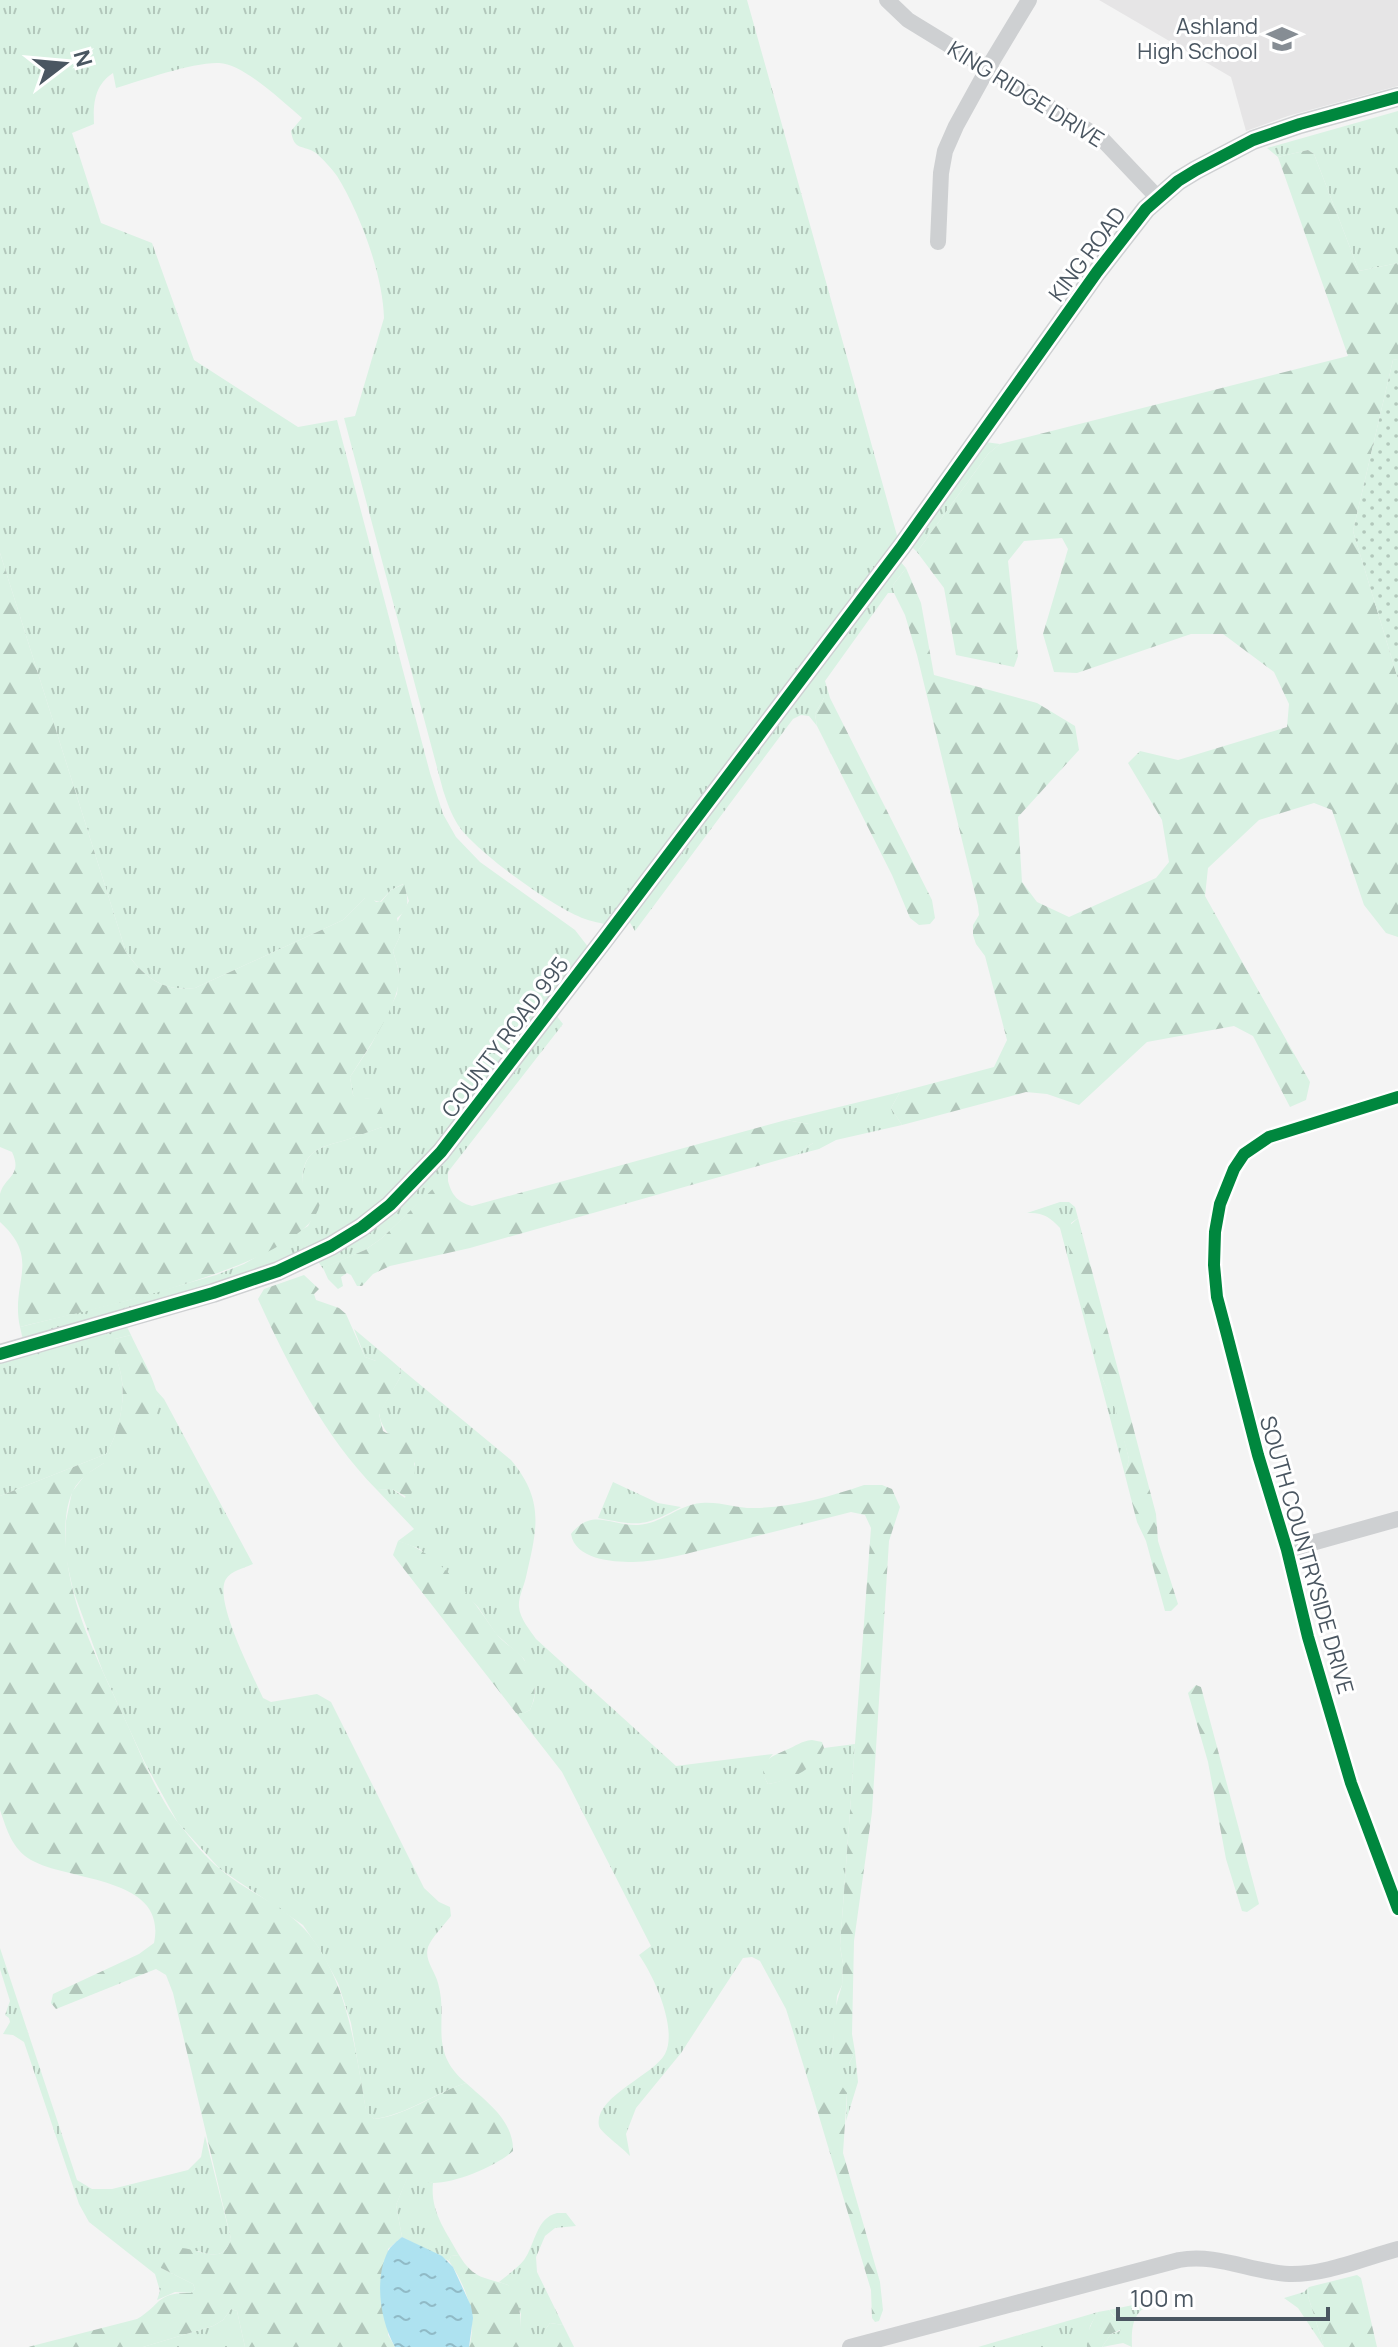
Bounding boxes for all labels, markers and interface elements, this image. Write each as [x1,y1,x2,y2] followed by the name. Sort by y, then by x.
[1137,11,1258,66] place label: Ashland High School
[1265,22,1299,56] school or university icon: Ashland High School
[24,24,104,104] north arrow
[942,34,1110,154] street label: KING RIDGE DRIVE
[67,47,100,70] text: N
[1042,201,1132,307] street label: KING ROAD
[435,950,575,1124] street label: COUNTY ROAD 995
[1253,1412,1361,1698] street label: SOUTH COUNTRYSIDE DRIVE
[1118,2271,1328,2321] scale bar
[1130,2281,1194,2314] text: 100 m

